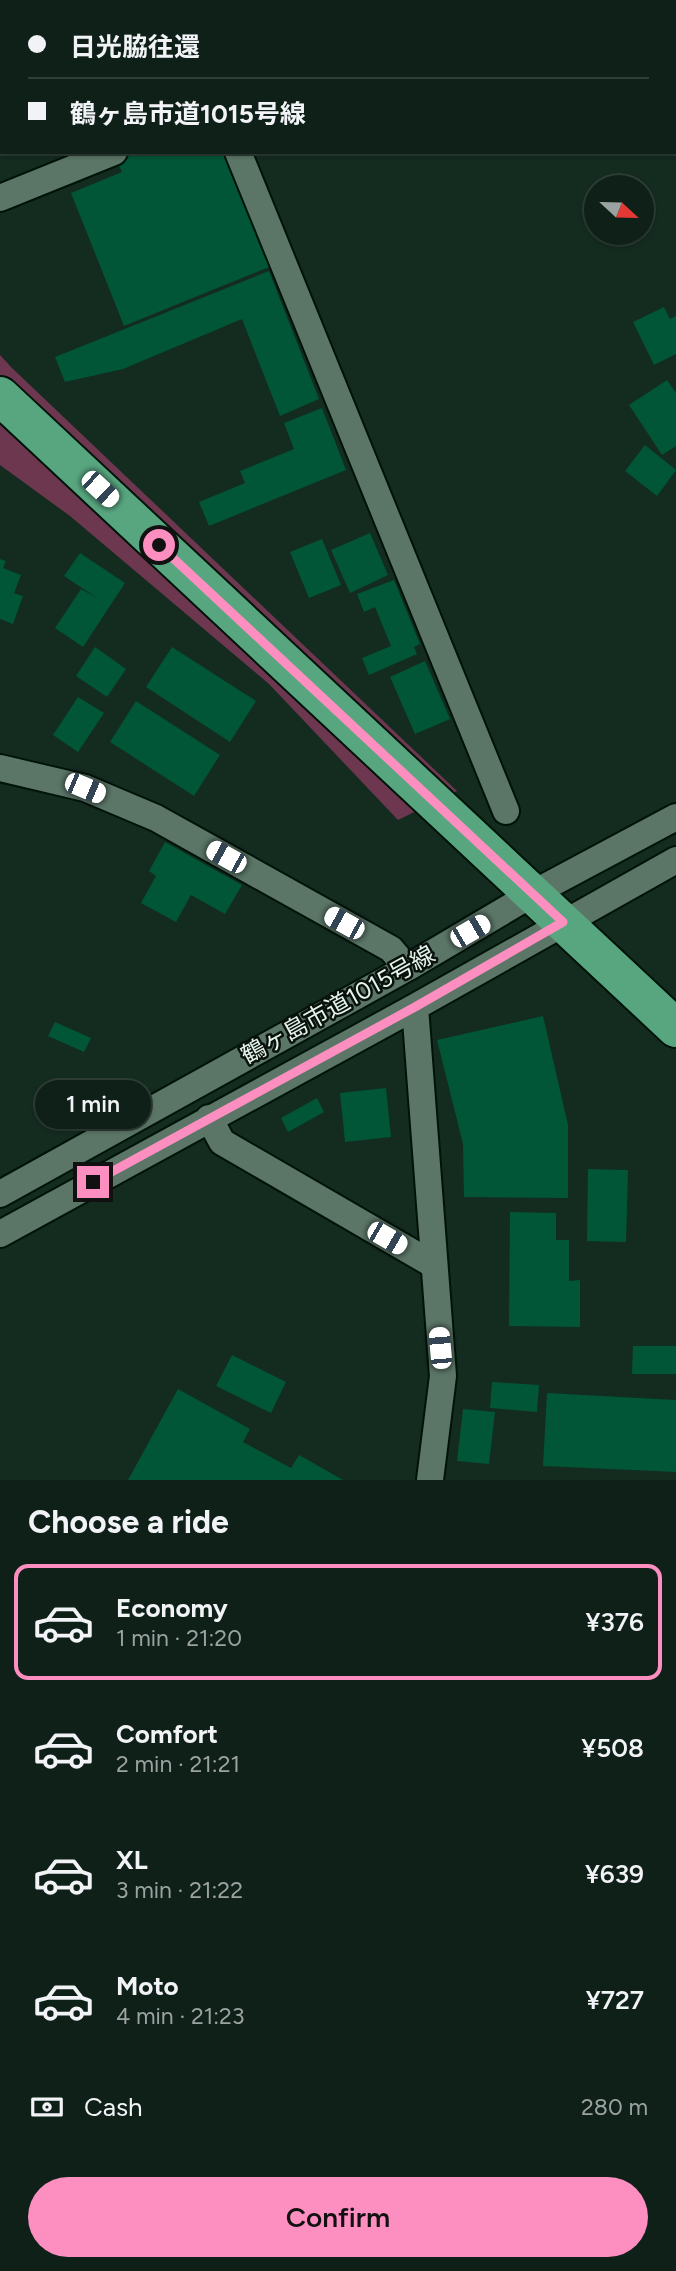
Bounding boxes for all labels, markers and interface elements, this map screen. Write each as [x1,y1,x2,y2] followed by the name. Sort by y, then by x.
[70,31,200,63] text: 日光脇往還
[70,98,306,130] text: 鶴ヶ島市道1015号線
[584,175,654,245] north arrow
[584,175,654,245] map controls
[78,467,123,511] car
[143,529,175,561] route start
[62,770,109,806] car
[203,838,250,876] car
[321,904,368,942] car
[447,911,494,951] car
[236,939,440,1070] street label: 鶴ヶ島市道1015号線
[35,1080,151,1130] callout: 1 min
[66,1090,120,1118] text: 1 min
[77,1166,109,1198] route end
[364,1218,411,1258] car
[428,1326,453,1370] car
[28,1503,229,1541] text: Choose a ride
[32,1591,95,1654] icon: car
[116,1592,228,1624] text: Economy
[586,1606,644,1638] text: ¥376
[116,1624,242,1652] text: 1 min · 21:20
[32,1717,95,1780] icon: car
[116,1718,218,1750] text: Comfort
[581,1732,644,1764] text: ¥508
[116,1750,240,1778] text: 2 min · 21:21
[32,1843,95,1906] icon: car
[116,1844,148,1876] text: XL
[585,1858,644,1890] text: ¥639
[116,1876,243,1904] text: 3 min · 21:22
[32,1969,95,2032] icon: car
[116,1970,179,2002] text: Moto
[586,1984,644,2016] text: ¥727
[116,2002,244,2030] text: 4 min · 21:23
[28,2088,66,2126] icon: cash
[84,2091,143,2123] text: Cash
[581,2093,648,2121] text: 280 m
[28,2177,648,2257] button: Confirm

